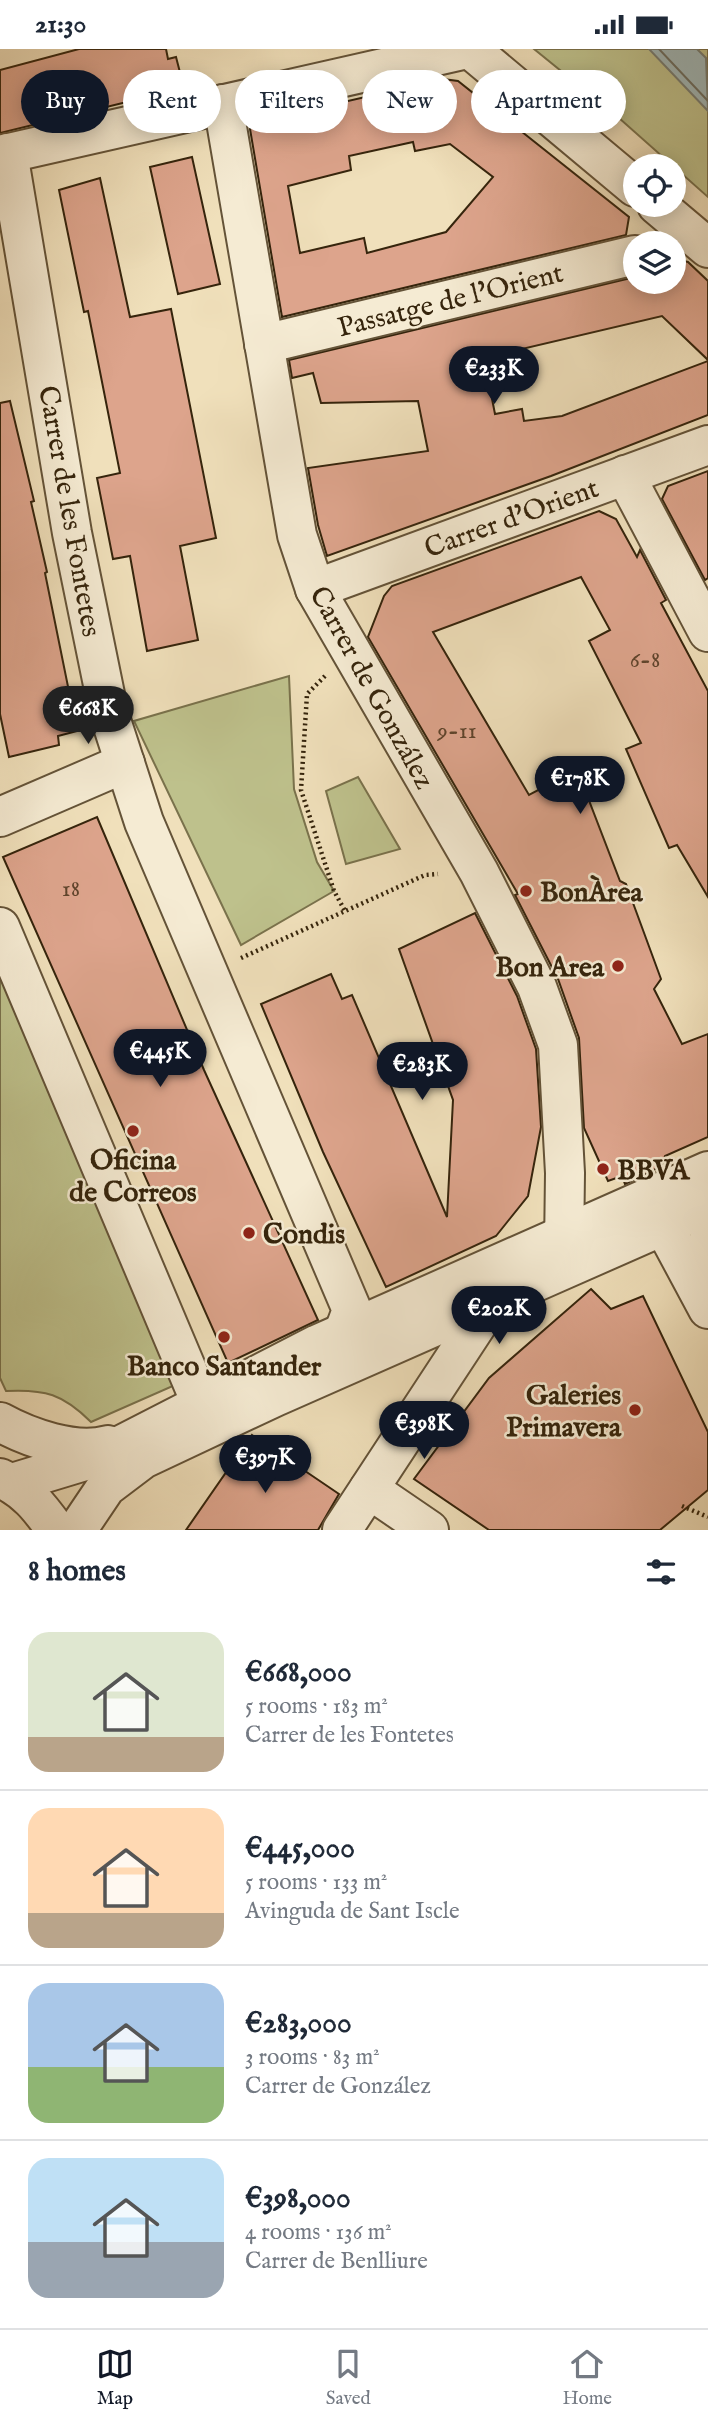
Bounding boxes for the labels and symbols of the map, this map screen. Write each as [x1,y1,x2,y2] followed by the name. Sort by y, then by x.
[334,256,567,346] street label: Passatge de l'Orient
[445,347,543,406] pin: €233K
[29,383,108,640] street label: Carrer de les Fontetes
[420,472,604,567] street label: Carrer d'Orient
[301,581,441,796] street label: Carrer de González
[630,645,660,676] house number: 6-8
[39,687,137,746] pin: €668K
[436,716,477,747] house number: 9-11
[531,757,629,816] pin: €178K
[62,874,80,905] house number: 18
[540,875,643,911] place label: BonÀrea
[518,883,534,899] marker: BonÀrea
[495,951,605,986] place label: Bon Area
[610,958,626,974] marker: Bon Area
[111,1030,209,1089] pin: €445K
[373,1042,471,1102] pin: €283K
[125,1123,141,1139] marker: Oficina de Correos
[69,1144,197,1211] place label: Oficina de Correos
[617,1154,690,1189] place label: BBVA
[595,1161,611,1177] marker: BBVA
[263,1218,345,1253] place label: Condis
[241,1225,257,1241] marker: Condis
[450,1287,548,1346] pin: €202K
[216,1329,232,1345] marker: Banco Santander
[127,1350,322,1385] place label: Banco Santander
[506,1379,622,1446] place label: Galeries Primavera
[375,1401,473,1461] pin: €398K
[627,1402,643,1418] marker: Galeries Primavera
[216,1435,314,1495] pin: €397K

